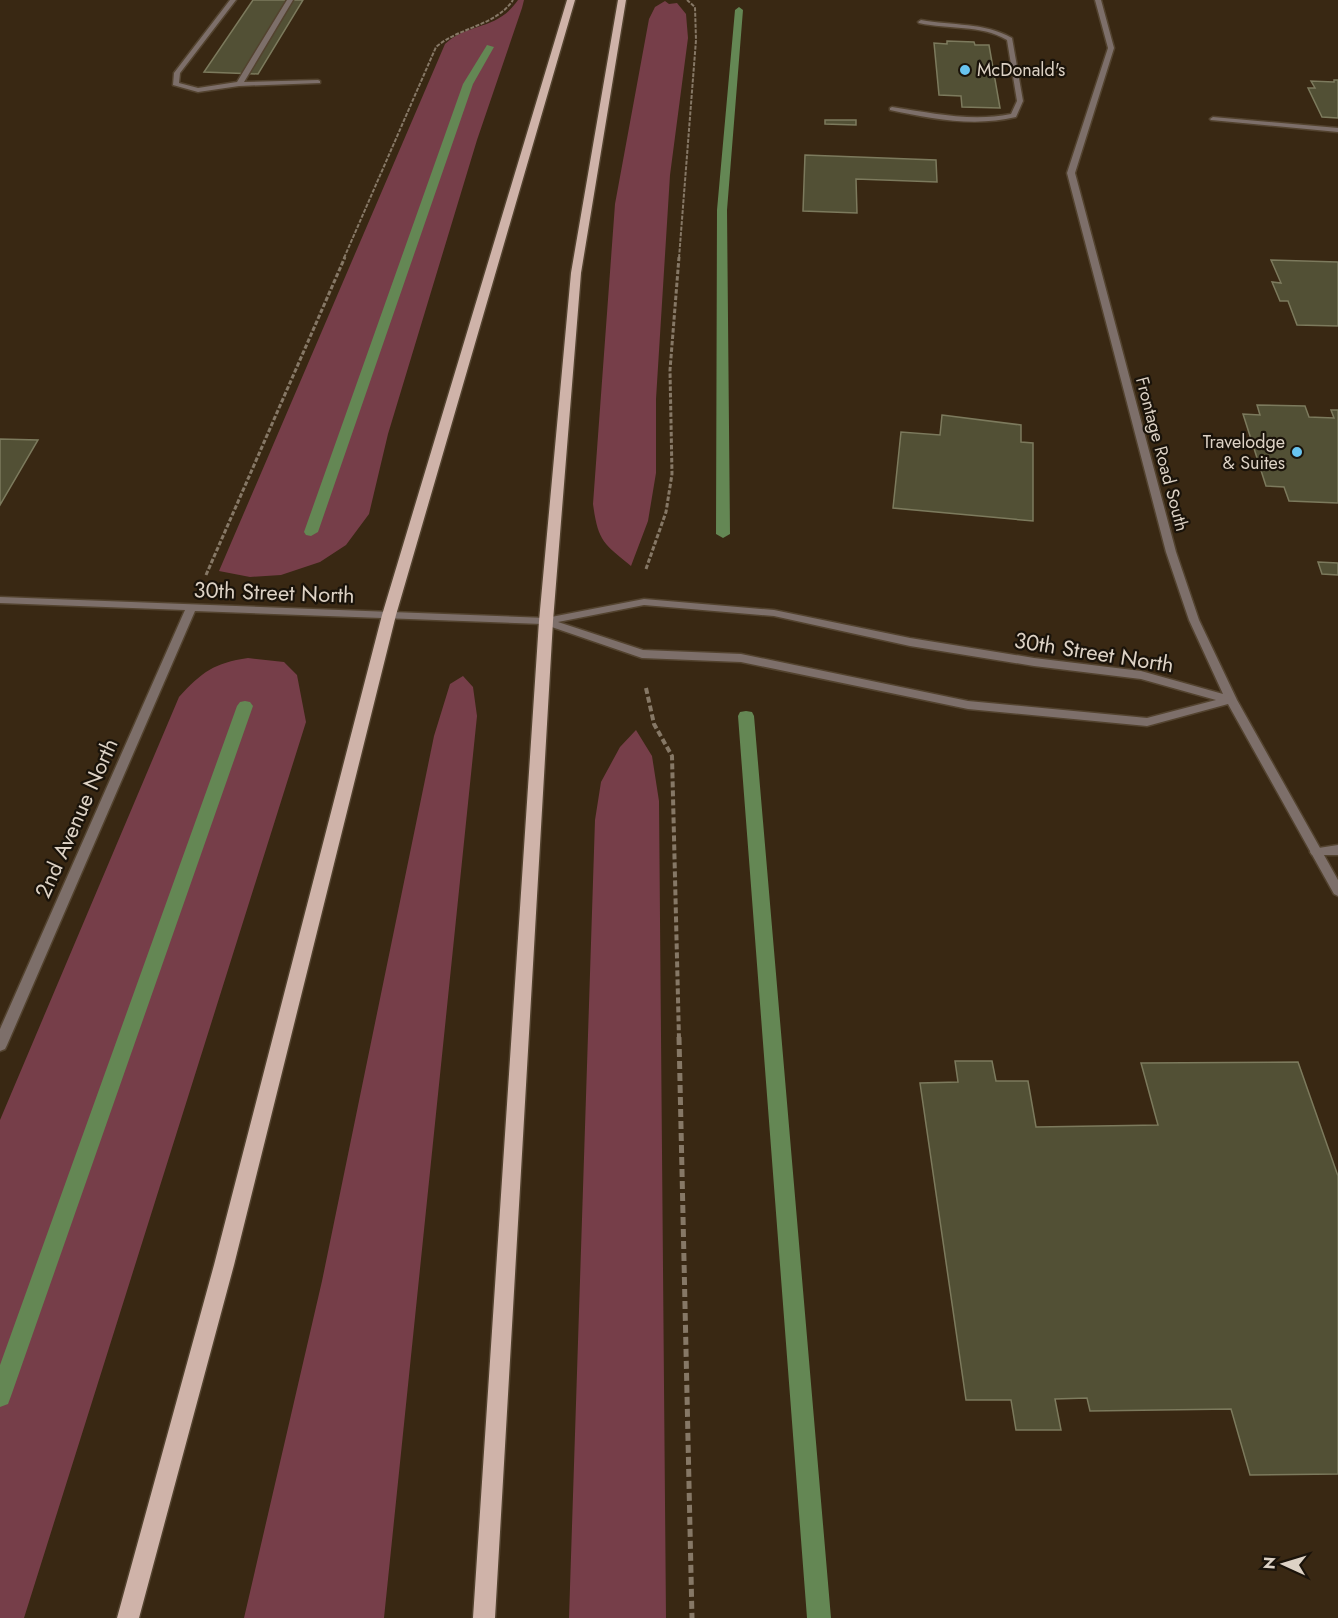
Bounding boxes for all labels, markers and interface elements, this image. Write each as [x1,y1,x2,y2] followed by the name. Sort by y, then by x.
[977,57,1065,83] place label: McDonald's
[958,63,972,77] marker: McDonald's
[1129,374,1195,534] street label: Frontage Road South
[1203,429,1285,476] place label: Travelodge & Suites
[1290,445,1304,459] marker: Travelodge & Suites
[193,573,355,611] street label: 30th Street North
[1012,624,1176,680] street label: 30th Street North
[26,733,126,903] street label: 2nd Avenue North
[1254,1534,1314,1594] north arrow
[1258,1556,1281,1570] text: N

